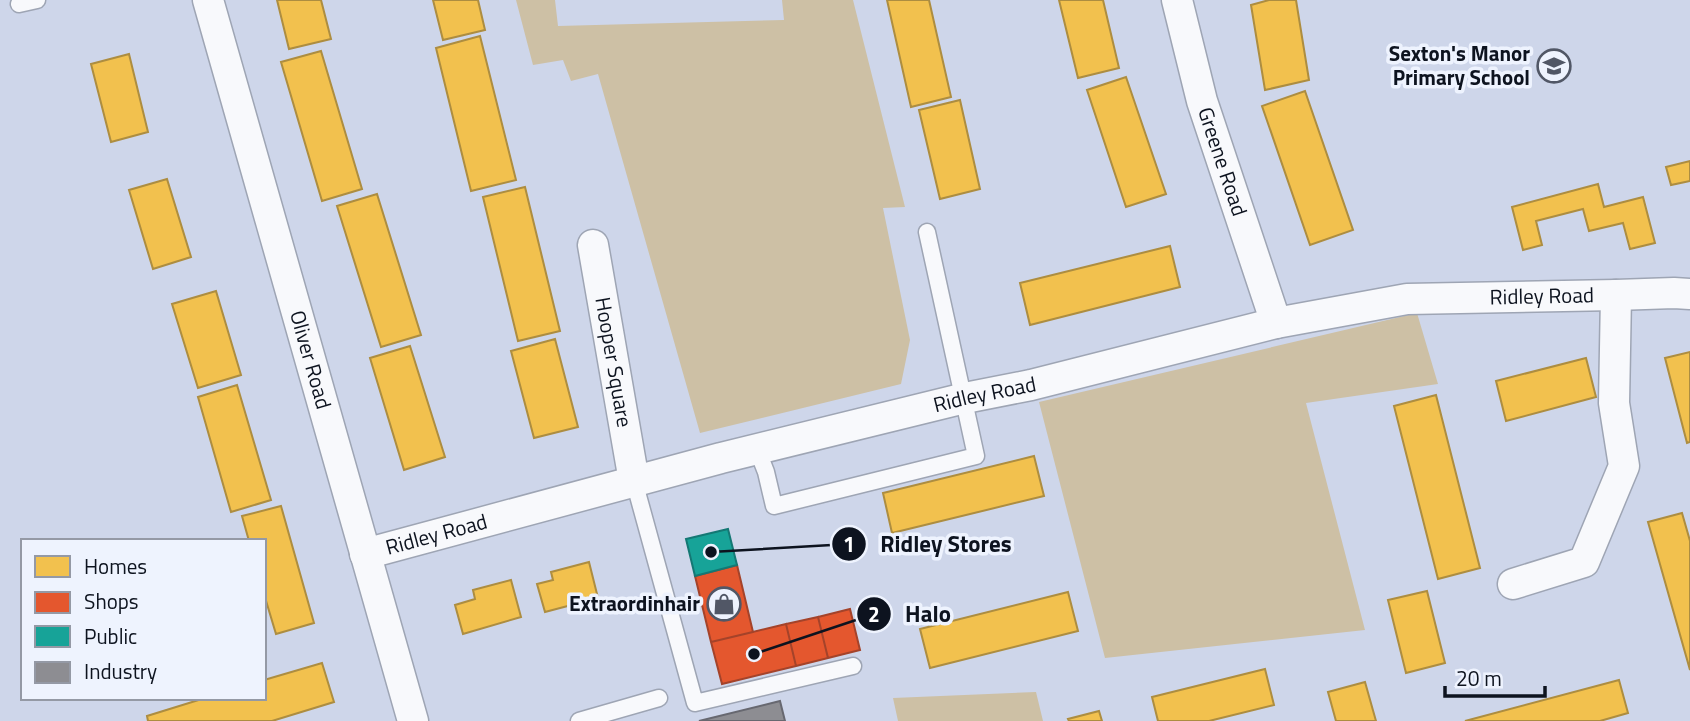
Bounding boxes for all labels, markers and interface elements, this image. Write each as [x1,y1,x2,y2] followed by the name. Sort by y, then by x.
[1389,37,1530,93] place label: Sexton's Manor Primary School
[1535,47,1573,85] school or university icon: Sexton's Manor Primary School
[1190,103,1256,220] street label: Greene Road
[1489,278,1594,312] street label: Ridley Road
[587,294,641,430] street label: Hooper Square
[282,306,340,413] street label: Oliver Road
[930,367,1039,420] street label: Ridley Road
[382,505,491,563] street label: Ridley Road
[831,522,1026,566] callout: Ridley Stores
[880,526,1012,561] text: Ridley Stores
[843,528,855,560] text: 1
[21,539,266,700] legend
[84,550,147,582] text: Homes
[84,585,139,617] text: Shops
[705,585,743,623] shop icon: Extraordinhair
[569,587,700,619] place label: Extraordinhair
[857,592,965,636] callout: Halo
[905,596,951,631] text: Halo
[868,598,880,630] text: 2
[84,620,137,652] text: Public
[1445,654,1545,698] scale bar
[84,655,157,687] text: Industry
[1456,662,1502,694] text: 20 m

